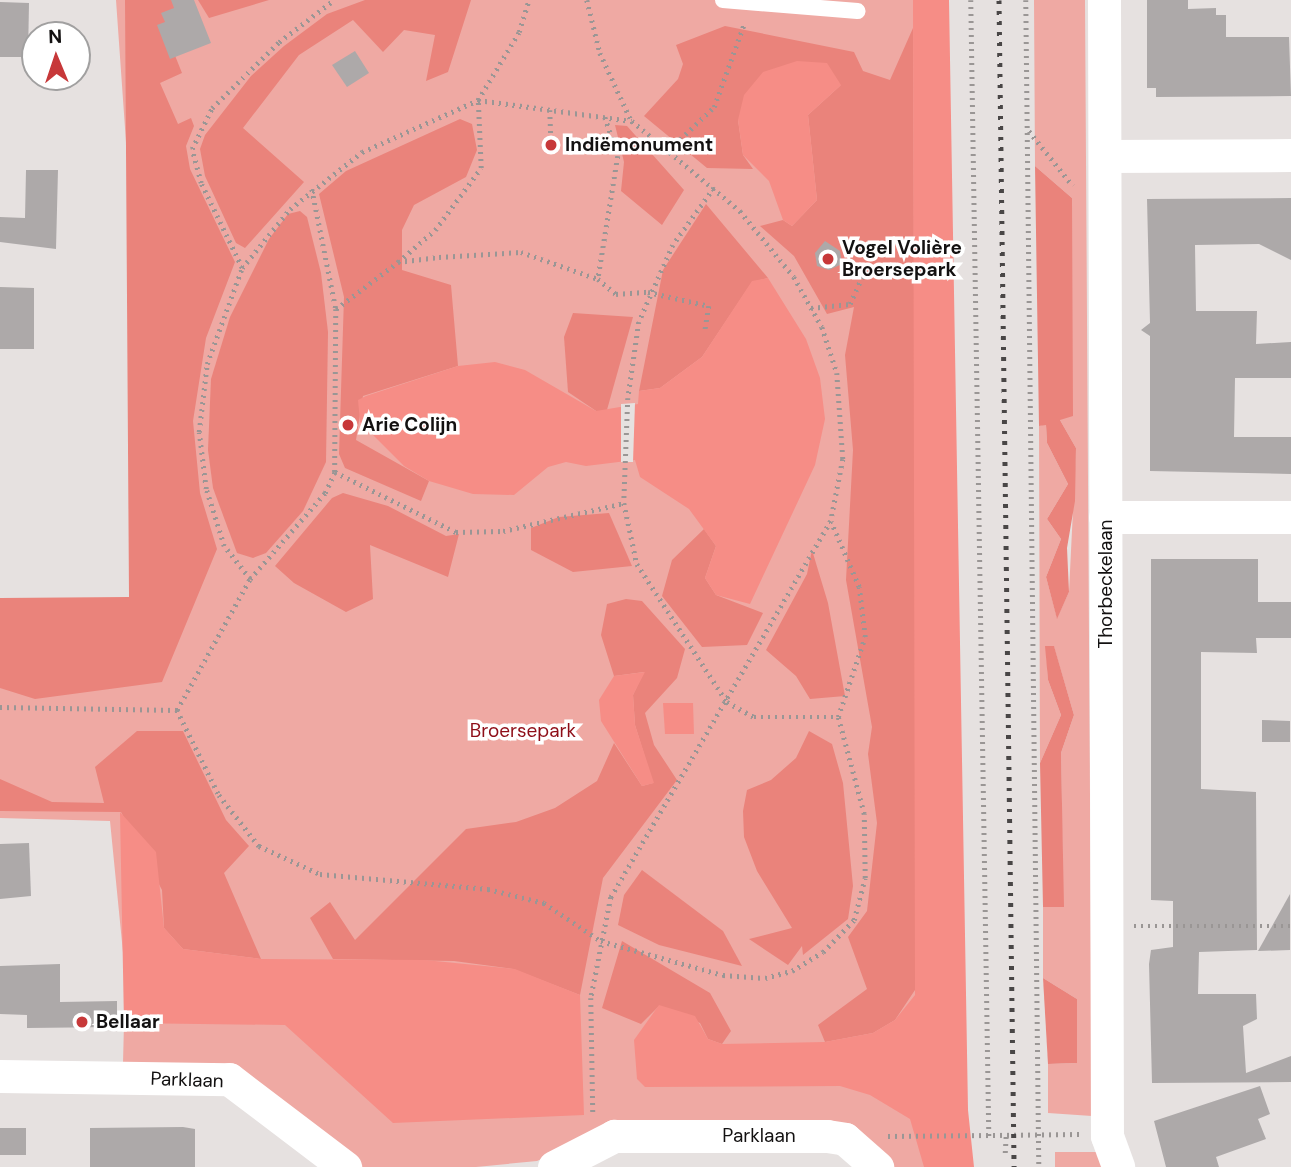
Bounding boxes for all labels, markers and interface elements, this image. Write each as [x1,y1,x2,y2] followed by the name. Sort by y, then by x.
[21,21,91,91] north arrow
[48,24,63,49] text: N
[565,134,713,156] place label: Indiëmonument
[543,137,559,153] marker: Indiëmonument
[842,237,962,281] place label: Vogel Volière Broersepark
[820,251,836,267] marker: Vogel Volière Broersepark
[362,414,457,436] place label: Arie Colijn
[340,417,356,433] marker: Arie Colijn
[1095,520,1117,648] street label: Thorbeckelaan
[470,720,576,742] park label: Broersepark
[96,1011,160,1033] place label: Bellaar
[74,1014,90,1030] marker: Bellaar
[150,1067,224,1093] street label: Parklaan
[722,1125,796,1147] street label: Parklaan

